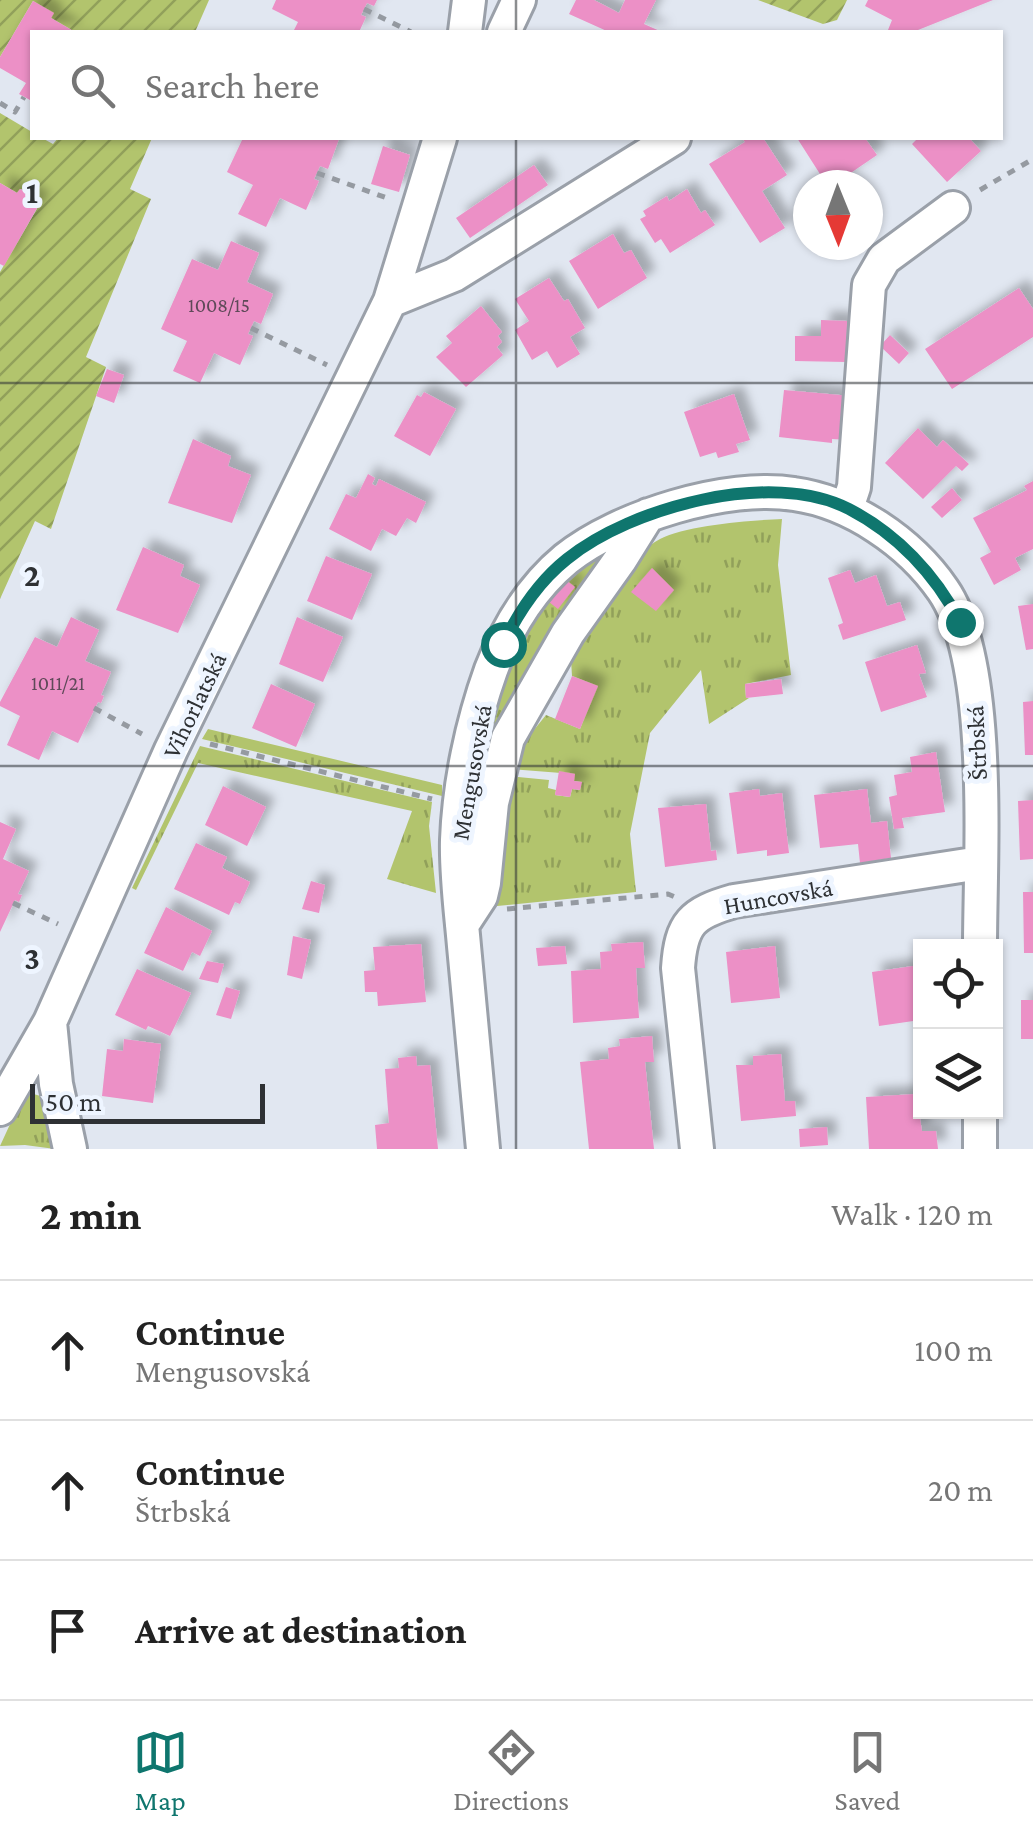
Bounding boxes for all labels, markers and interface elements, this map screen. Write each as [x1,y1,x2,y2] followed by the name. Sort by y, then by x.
[30,30,1003,140] search box
[65,58,120,113] icon: search
[145,64,319,106] text: Search here
[793,170,883,260] north arrow
[26,174,38,210] text: 1
[188,294,250,316] house number: 1008/15
[24,557,40,593] text: 2
[938,600,984,646] route end
[481,622,527,668] route start
[157,648,232,763] street label: Vihorlatská
[31,672,85,694] house number: 1011/21
[446,702,498,842] street label: Mengusovská
[961,705,992,781] street label: Štrbská
[721,874,835,919] street label: Huncovská
[913,939,1003,1119] map controls
[913,939,1003,1029] button: locate
[24,940,40,976] text: 3
[913,1029,1003,1119] button: layers
[30,1079,265,1124] scale bar
[45,1086,102,1117] text: 50 m
[40,1191,141,1238] text: 2 min
[831,1196,993,1232] text: Walk · 120 m
[135,1311,285,1353] text: Continue
[40,1323,95,1378] icon: ahead
[914,1332,993,1368] text: 100 m
[135,1353,311,1389] text: Mengusovská
[135,1451,285,1493] text: Continue
[40,1463,95,1518] icon: ahead
[928,1472,993,1508] text: 20 m
[135,1493,231,1529] text: Štrbská
[40,1603,95,1658] icon: arrive
[135,1609,467,1651] text: Arrive at destination
[133,1725,188,1816] tab: Map
[453,1725,569,1816] tab: Directions
[835,1725,900,1816] tab: Saved

